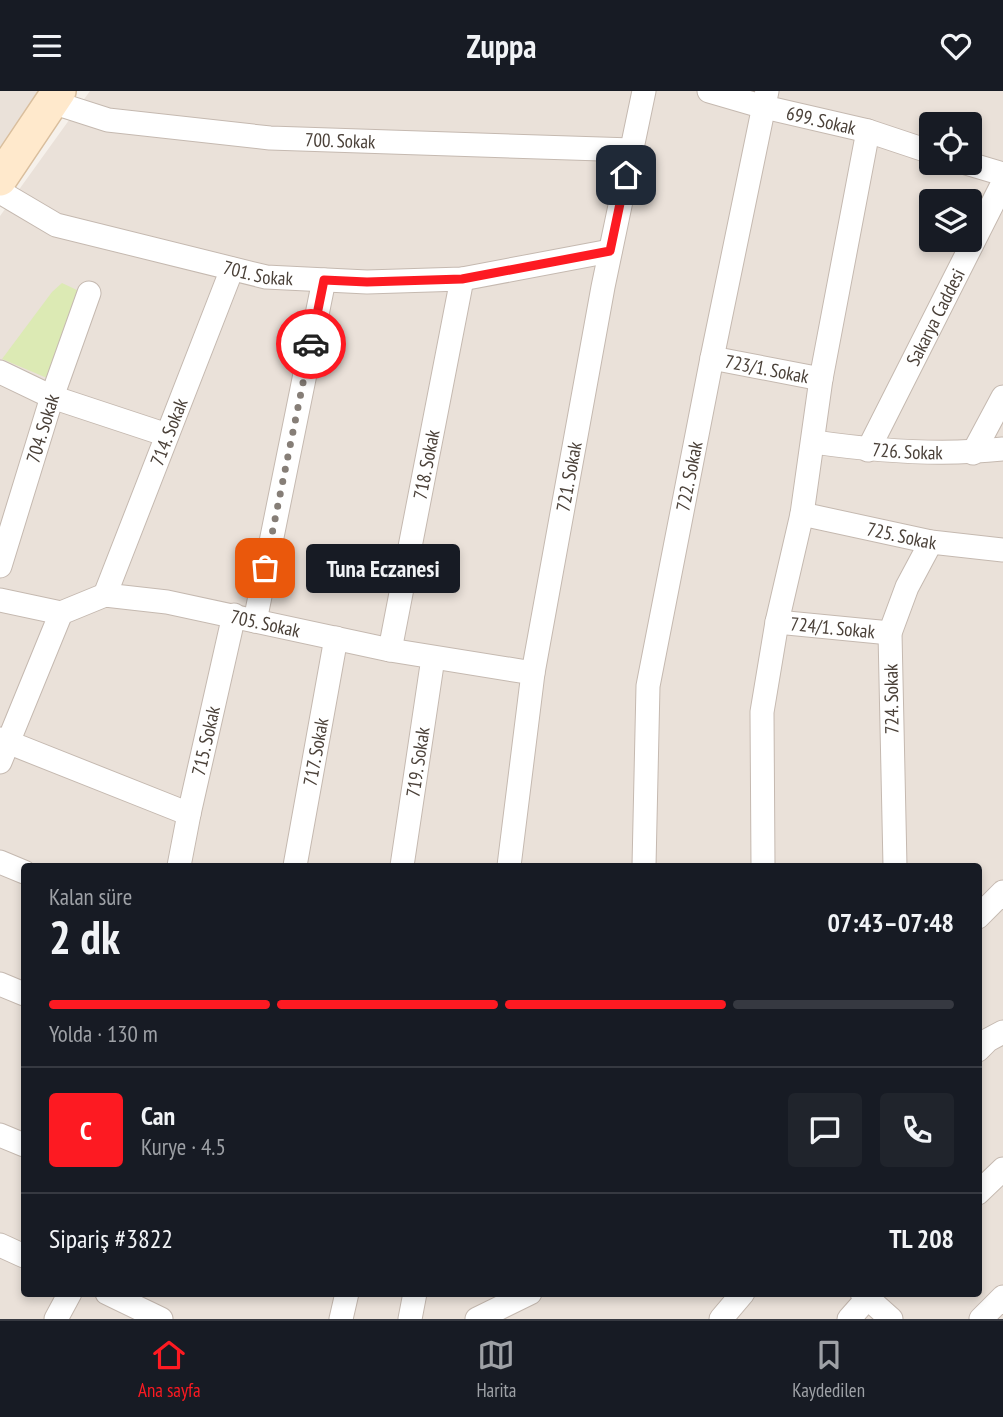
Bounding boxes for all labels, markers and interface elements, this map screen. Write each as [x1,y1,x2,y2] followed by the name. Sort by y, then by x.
[466,25,537,67] text: Zuppa
[28,27,66,65] icon: menu
[937,27,975,65] icon: heart
[784,101,859,140] street label: 699. Sokak
[919,112,982,252] map controls
[919,112,982,175] button: locate
[304,127,376,154] street label: 700. Sokak
[596,145,656,205] pin
[607,156,645,194] icon: home
[919,189,982,252] button: layers
[221,255,294,290] street label: 701. Sokak
[901,264,970,370] street label: Sakarya Caddesi
[276,309,346,379] courier
[292,325,330,363] icon: car
[723,349,811,389] street label: 723/1. Sokak
[21,391,64,466] street label: 704. Sokak
[145,394,193,469] street label: 714. Sokak
[408,427,445,501] street label: 718. Sokak
[871,437,943,464] street label: 726. Sokak
[670,438,708,513] street label: 722. Sokak
[550,439,587,514] street label: 721. Sokak
[865,516,938,555] street label: 725. Sokak
[235,538,295,598] pin
[307,543,461,593] callout: Tuna Eczanesi
[246,549,284,587] icon: bag
[326,554,440,583] text: Tuna Eczanesi
[228,604,303,642] street label: 705. Sokak
[789,611,877,644] street label: 724/1. Sokak
[878,663,904,734] street label: 724. Sokak
[186,703,225,778] street label: 715. Sokak
[298,715,334,788] street label: 717. Sokak
[400,725,435,799] street label: 719. Sokak
[49,882,132,911] text: Kalan süre
[827,906,954,939] text: 07:43–07:48
[49,907,120,967] text: 2 dk
[49,1019,158,1048] text: Yolda · 130 m
[788,1093,862,1167] button: chat
[880,1093,954,1167] button: phone
[141,1099,175,1132] text: Can
[80,1114,92,1147] text: C
[141,1132,226,1161] text: Kurye · 4.5
[49,1222,173,1255] text: Sipariş #3822
[889,1222,954,1255] text: TL 208
[138,1336,201,1402] tab: Ana sayfa
[476,1336,516,1402] tab: Harita
[792,1336,865,1402] tab: Kaydedilen

